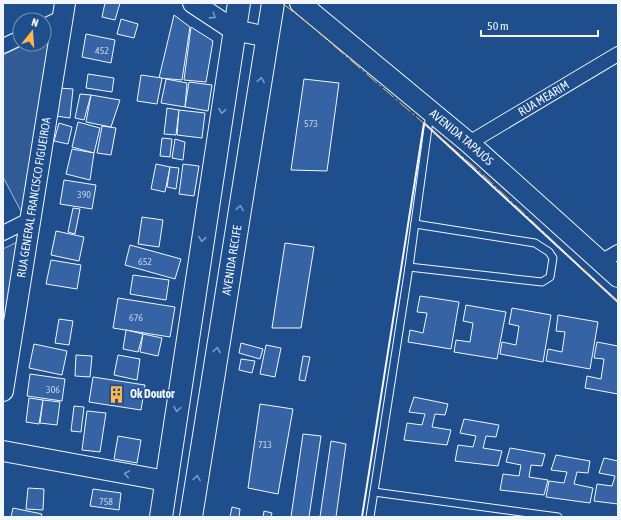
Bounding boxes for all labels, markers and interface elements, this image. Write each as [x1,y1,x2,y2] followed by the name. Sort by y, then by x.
[12,12,52,52] north arrow
[209,12,216,19] one-way arrow
[481,12,598,38] scale bar
[30,16,40,29] text: N
[487,19,509,33] text: 50 m
[95,45,109,56] house number: 452
[256,76,265,83] one-way arrow
[516,78,572,119] street label: RUA MEARIM
[427,106,496,168] street label: AVENIDA TAPAJÓS
[218,107,226,114] one-way arrow
[14,116,54,279] street label: RUA GENERAL FRANCISCO FIGUEIROA
[304,118,318,129] house number: 573
[77,189,91,200] house number: 390
[235,205,244,211] one-way arrow
[219,224,244,296] street label: AVENIDA RECIFE
[198,236,207,242] one-way arrow
[138,256,152,267] house number: 652
[129,312,143,323] house number: 676
[212,347,221,353] one-way arrow
[46,384,60,395] house number: 306
[107,384,127,404] building icon: Ok Doutor
[130,387,175,401] place label: Ok Doutor
[173,406,182,412] one-way arrow
[258,439,272,450] house number: 713
[124,471,130,479] one-way arrow
[192,475,201,482] one-way arrow
[99,496,113,507] house number: 758

